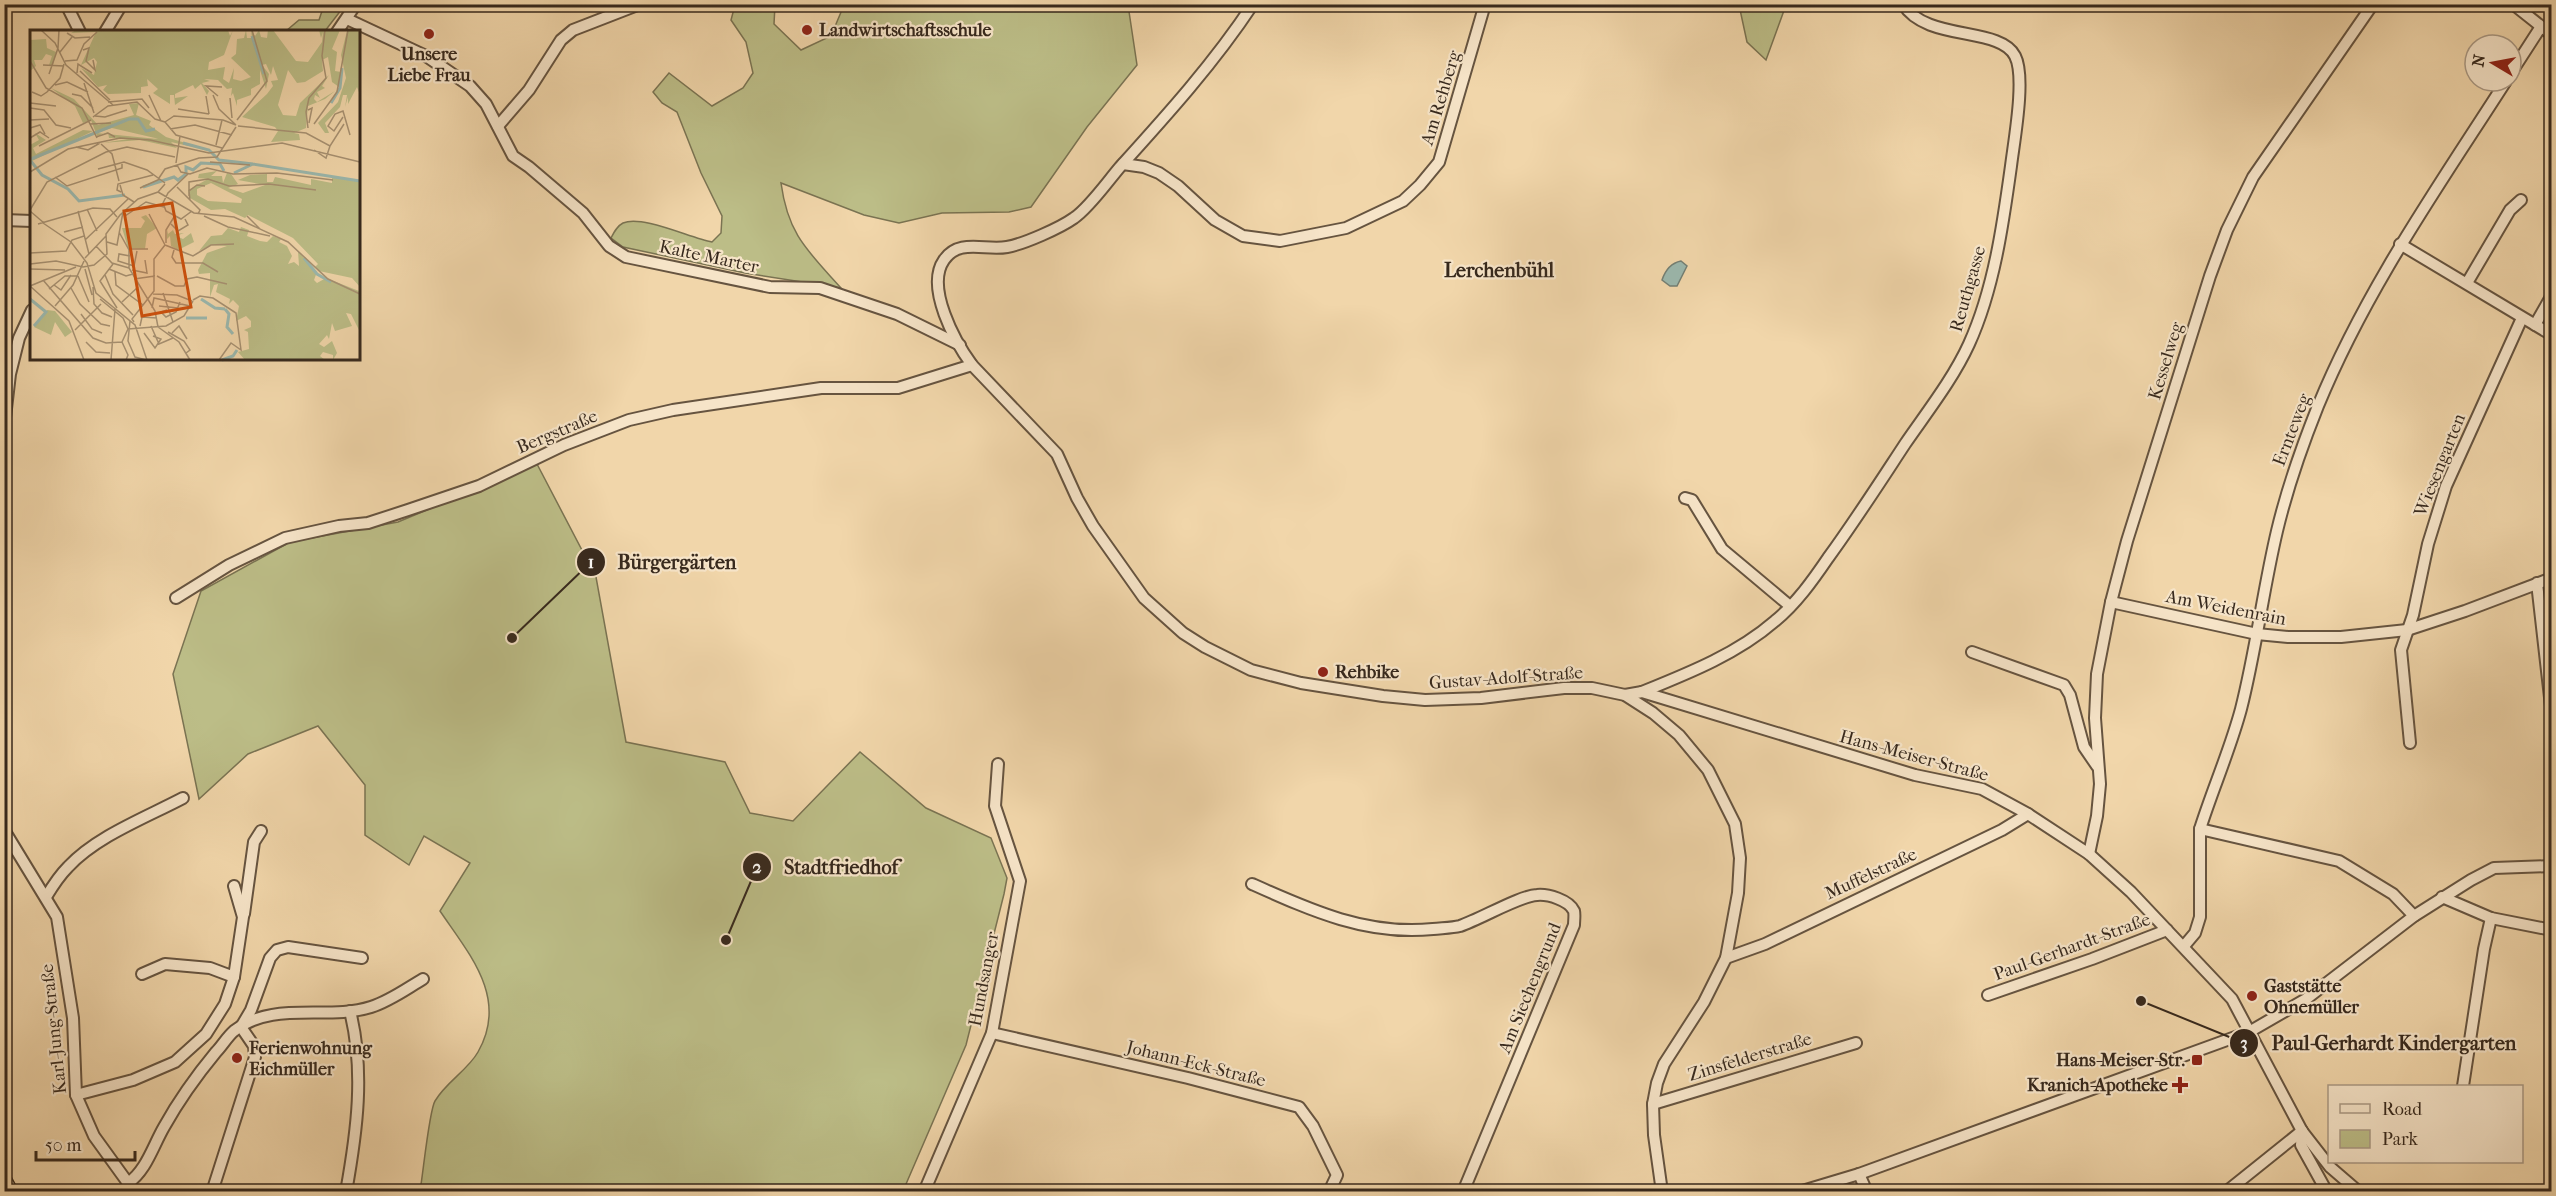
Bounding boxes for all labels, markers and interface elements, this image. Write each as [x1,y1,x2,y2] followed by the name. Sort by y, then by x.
[819,20,992,41] place label: Landwirtschaftsschule
[800,23,814,37] marker: Landwirtschaftsschule
[422,27,436,41] marker: Unsere Liebe Frau
[30,30,360,360] inset map
[2463,33,2523,93] north arrow
[388,44,471,86] place label: Unsere Liebe Frau
[1416,48,1465,149] street label: Am Rehberg
[2468,52,2489,68] text: N
[657,236,761,278] street label: Kalte Marter
[1946,243,1990,334] street label: Reuthgasse
[1444,259,1555,282] district label: Lerchenbühl
[2144,319,2188,402] street label: Kesselweg
[2269,391,2316,469] street label: Ernteweg
[513,406,601,458] street label: Bergstraße
[2409,410,2470,520] street label: Wiesengarten
[576,543,749,581] callout: Bürgergärten
[618,551,737,574] text: Bürgergärten
[588,552,594,573] text: 1
[2163,586,2288,630] street label: Am Weidenrain
[1335,662,1399,683] place label: Rehbike
[1428,662,1584,694] street label: Gustav-Adolf-Straße
[1316,665,1330,679] marker: Rehbike
[1837,726,1991,786] street label: Hans-Meiser-Straße
[1822,844,1920,904] street label: Muffelstraße
[742,848,910,886] callout: Stadtfriedhof
[784,856,902,879] text: Stadtfriedhof
[752,857,762,878] text: 2
[1991,909,2153,985] street label: Paul-Gerhardt-Straße
[1494,920,1566,1057] street label: Am Siechengrund
[965,930,1004,1028] street label: Hundsanger
[37,963,71,1095] street label: Karl-Jung-Straße
[2264,976,2359,1018] place label: Gaststätte Ohnemüller
[2245,989,2259,1003] marker: Gaststätte Ohnemüller
[2229,1024,2528,1062] callout: Paul-Gerhardt Kindergarten
[1686,1028,1814,1086] street label: Zinsfelderstraße
[2272,1032,2517,1055] text: Paul-Gerhardt Kindergarten
[2240,1033,2248,1054] text: 3
[1122,1036,1268,1091] street label: Johann-Eck-Straße
[248,1038,373,1080] place label: Ferienwohnung Eichmüller
[2056,1050,2186,1071] place label: Hans-Meiser-Str.
[230,1051,244,1065] marker: Ferienwohnung Eichmüller
[2190,1053,2204,1067] marker: Hans-Meiser-Str.
[2027,1075,2168,1096] place label: Kranich-Apotheke
[2173,1078,2187,1092] marker: Kranich-Apotheke
[2328,1085,2523,1163] legend
[2382,1099,2422,1120] text: Road
[36,1124,135,1162] scale bar
[2382,1129,2419,1150] text: Park
[45,1135,82,1156] text: 50 m

